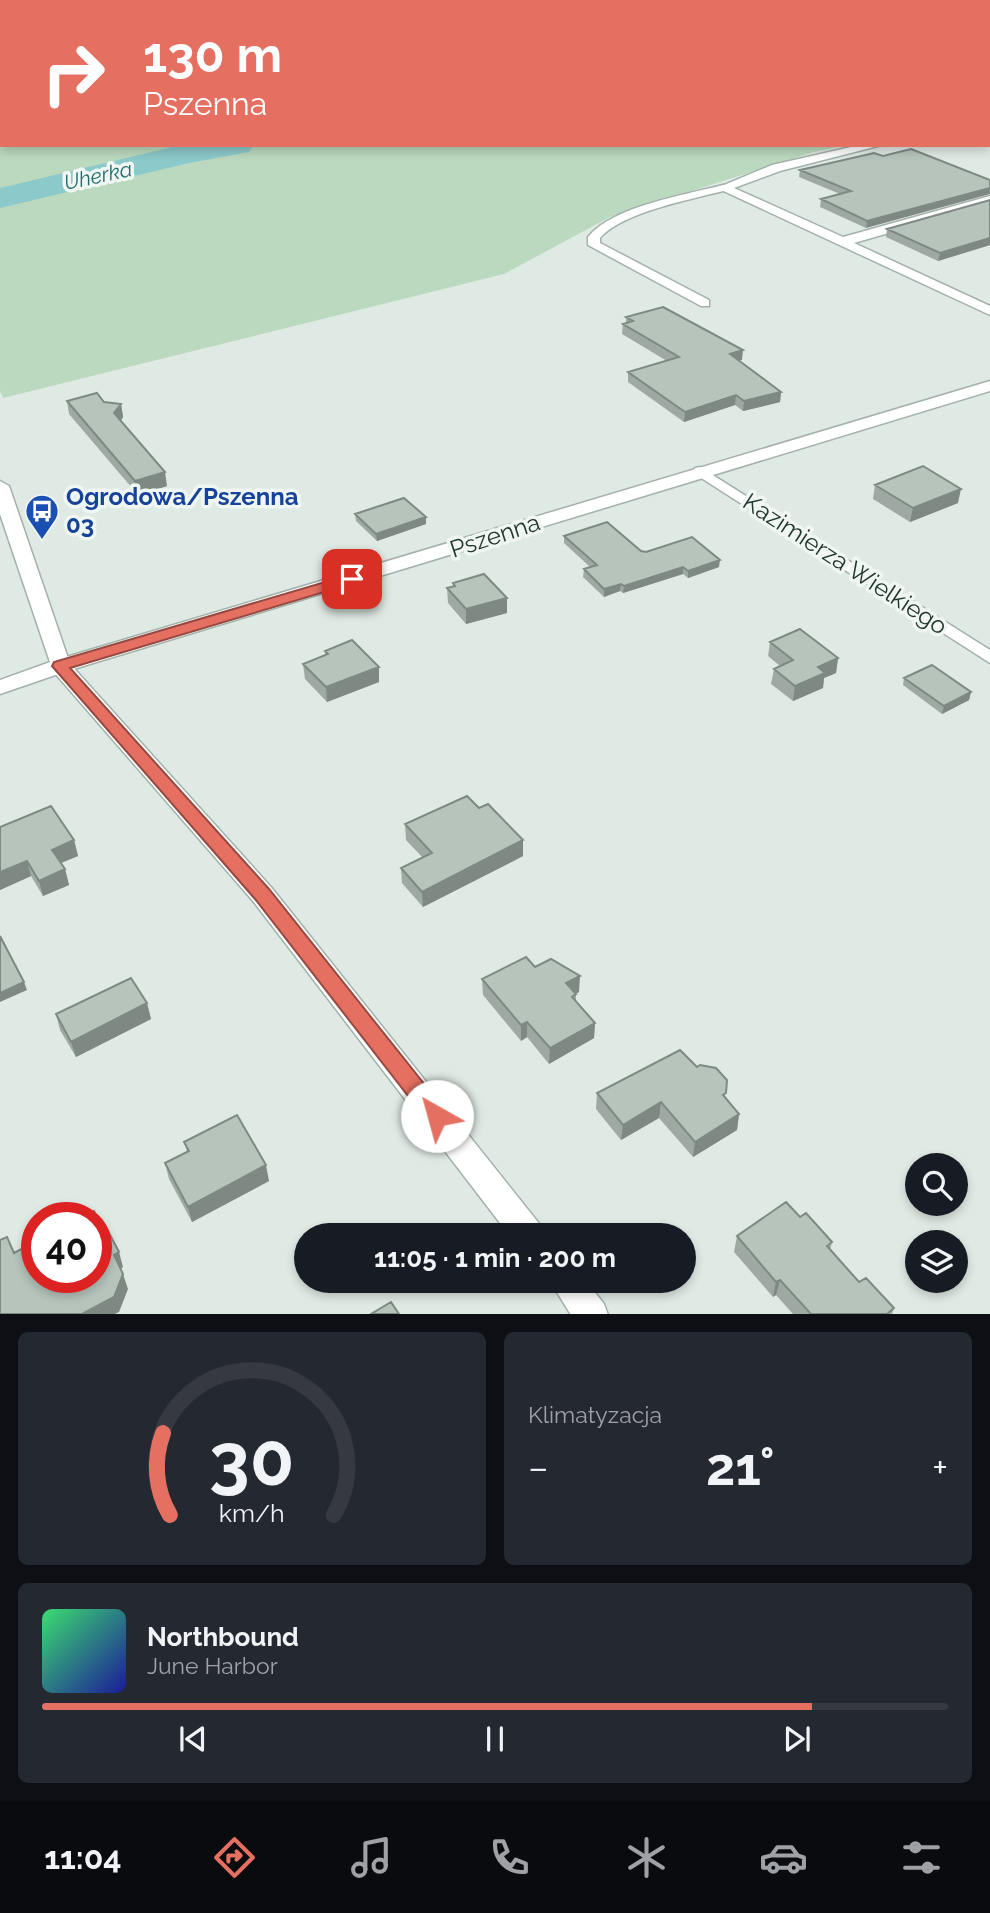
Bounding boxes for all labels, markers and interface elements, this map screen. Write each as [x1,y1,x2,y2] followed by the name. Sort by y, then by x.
[143,26,282,83] text: 130 m
[28,28,119,119] icon: right
[143,85,267,122] text: Pszenna
[62,156,134,195] water label: Uherka
[66,482,299,539] place label: Ogrodowa/Pszenna 03
[738,487,953,640] street label: Kazimierza Wielkiego
[23,492,61,541] bus stop icon: Ogrodowa/Pszenna 03
[446,507,544,564] street label: Pszenna
[322,549,382,609] pin
[333,560,371,598] icon: arrive
[400,1079,474,1153] position arrow
[905,1153,968,1293] map controls
[905,1153,968,1216] button: search
[21,1202,112,1293] speed limit sign: 40
[905,1230,968,1293] button: layers
[374,1243,616,1273] text: 11:05 · 1 min · 200 m
[528,1401,662,1428] text: Klimatyzacja
[209,1417,295,1502] text: 30
[706,1436,775,1497] text: 21°
[528,1445,548,1490] text: −
[932,1445,948,1490] text: +
[219,1497,285,1527] text: km/h
[147,1622,299,1652] text: Northbound
[147,1652,278,1679] text: June Harbor
[174,1720,212,1758] icon: previous
[476,1720,514,1758] icon: pause
[778,1720,816,1758] icon: next
[210,1833,259,1882] icon: directions
[347,1833,396,1882] icon: music
[485,1833,534,1882] icon: phone
[622,1833,671,1882] icon: climate
[759,1833,808,1882] icon: car
[897,1833,946,1882] icon: filters
[44,1839,122,1876] text: 11:04

